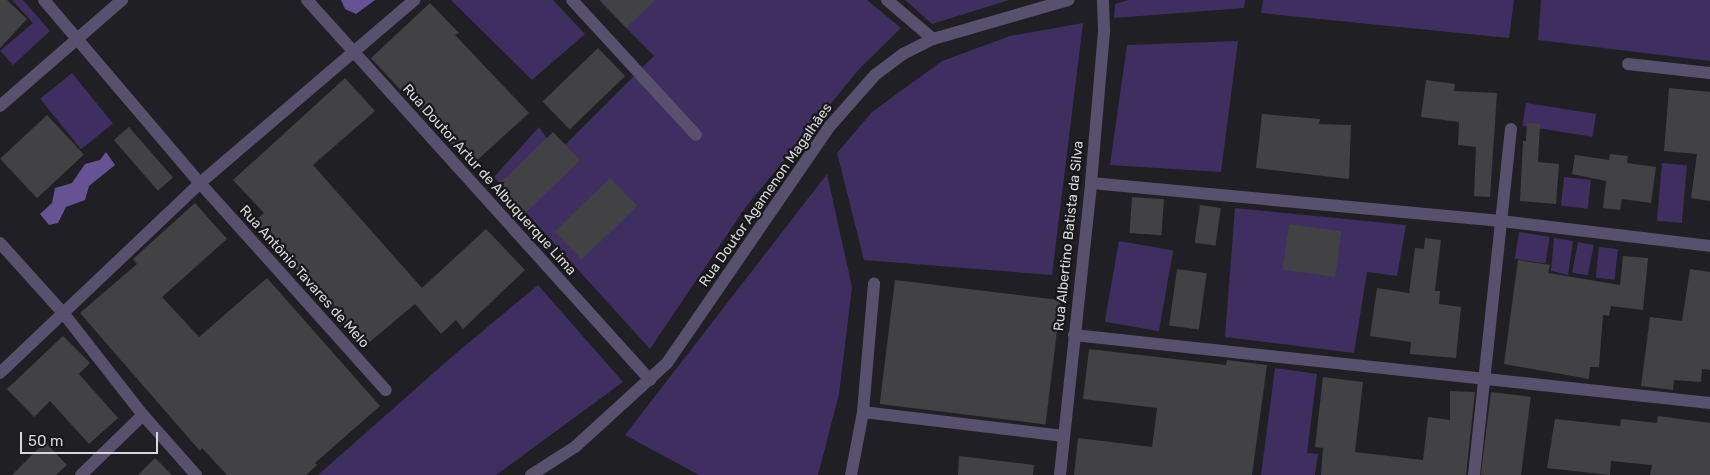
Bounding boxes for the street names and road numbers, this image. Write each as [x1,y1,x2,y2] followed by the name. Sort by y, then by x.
[398,80,580,280] street label: Rua Doutor Artur de Albuquerque Lima
[696,100,836,290] street label: Rua Doutor Agamenon Magalhães
[1051,140,1087,332] street label: Rua Albertino Batista da Silva
[235,202,373,352] street label: Rua Antônio Tavares de Melo

